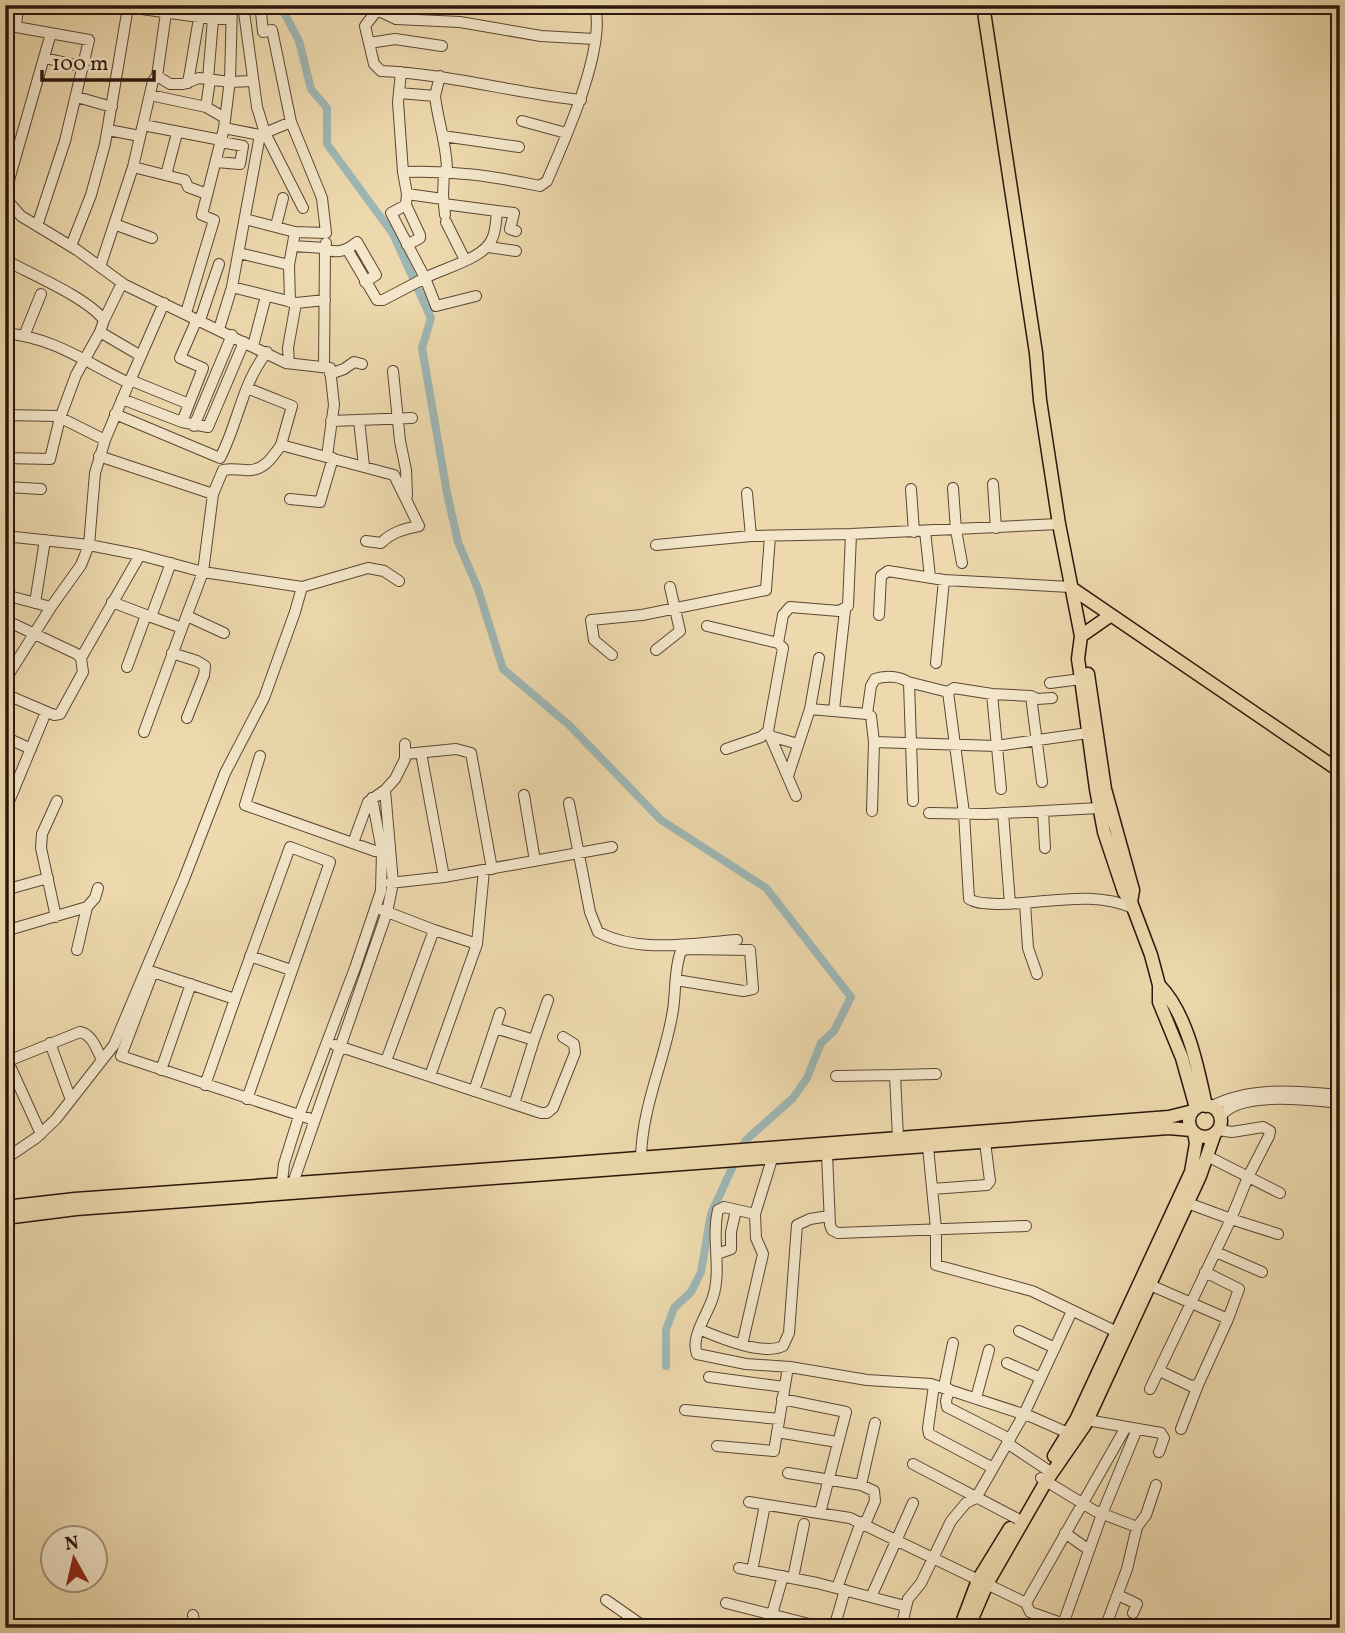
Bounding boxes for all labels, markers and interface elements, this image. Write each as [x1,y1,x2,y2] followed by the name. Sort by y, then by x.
[42,38,154,82] scale bar
[52,50,109,79] text: 100 m
[38,1524,108,1594] north arrow
[63,1530,81,1558] text: N

